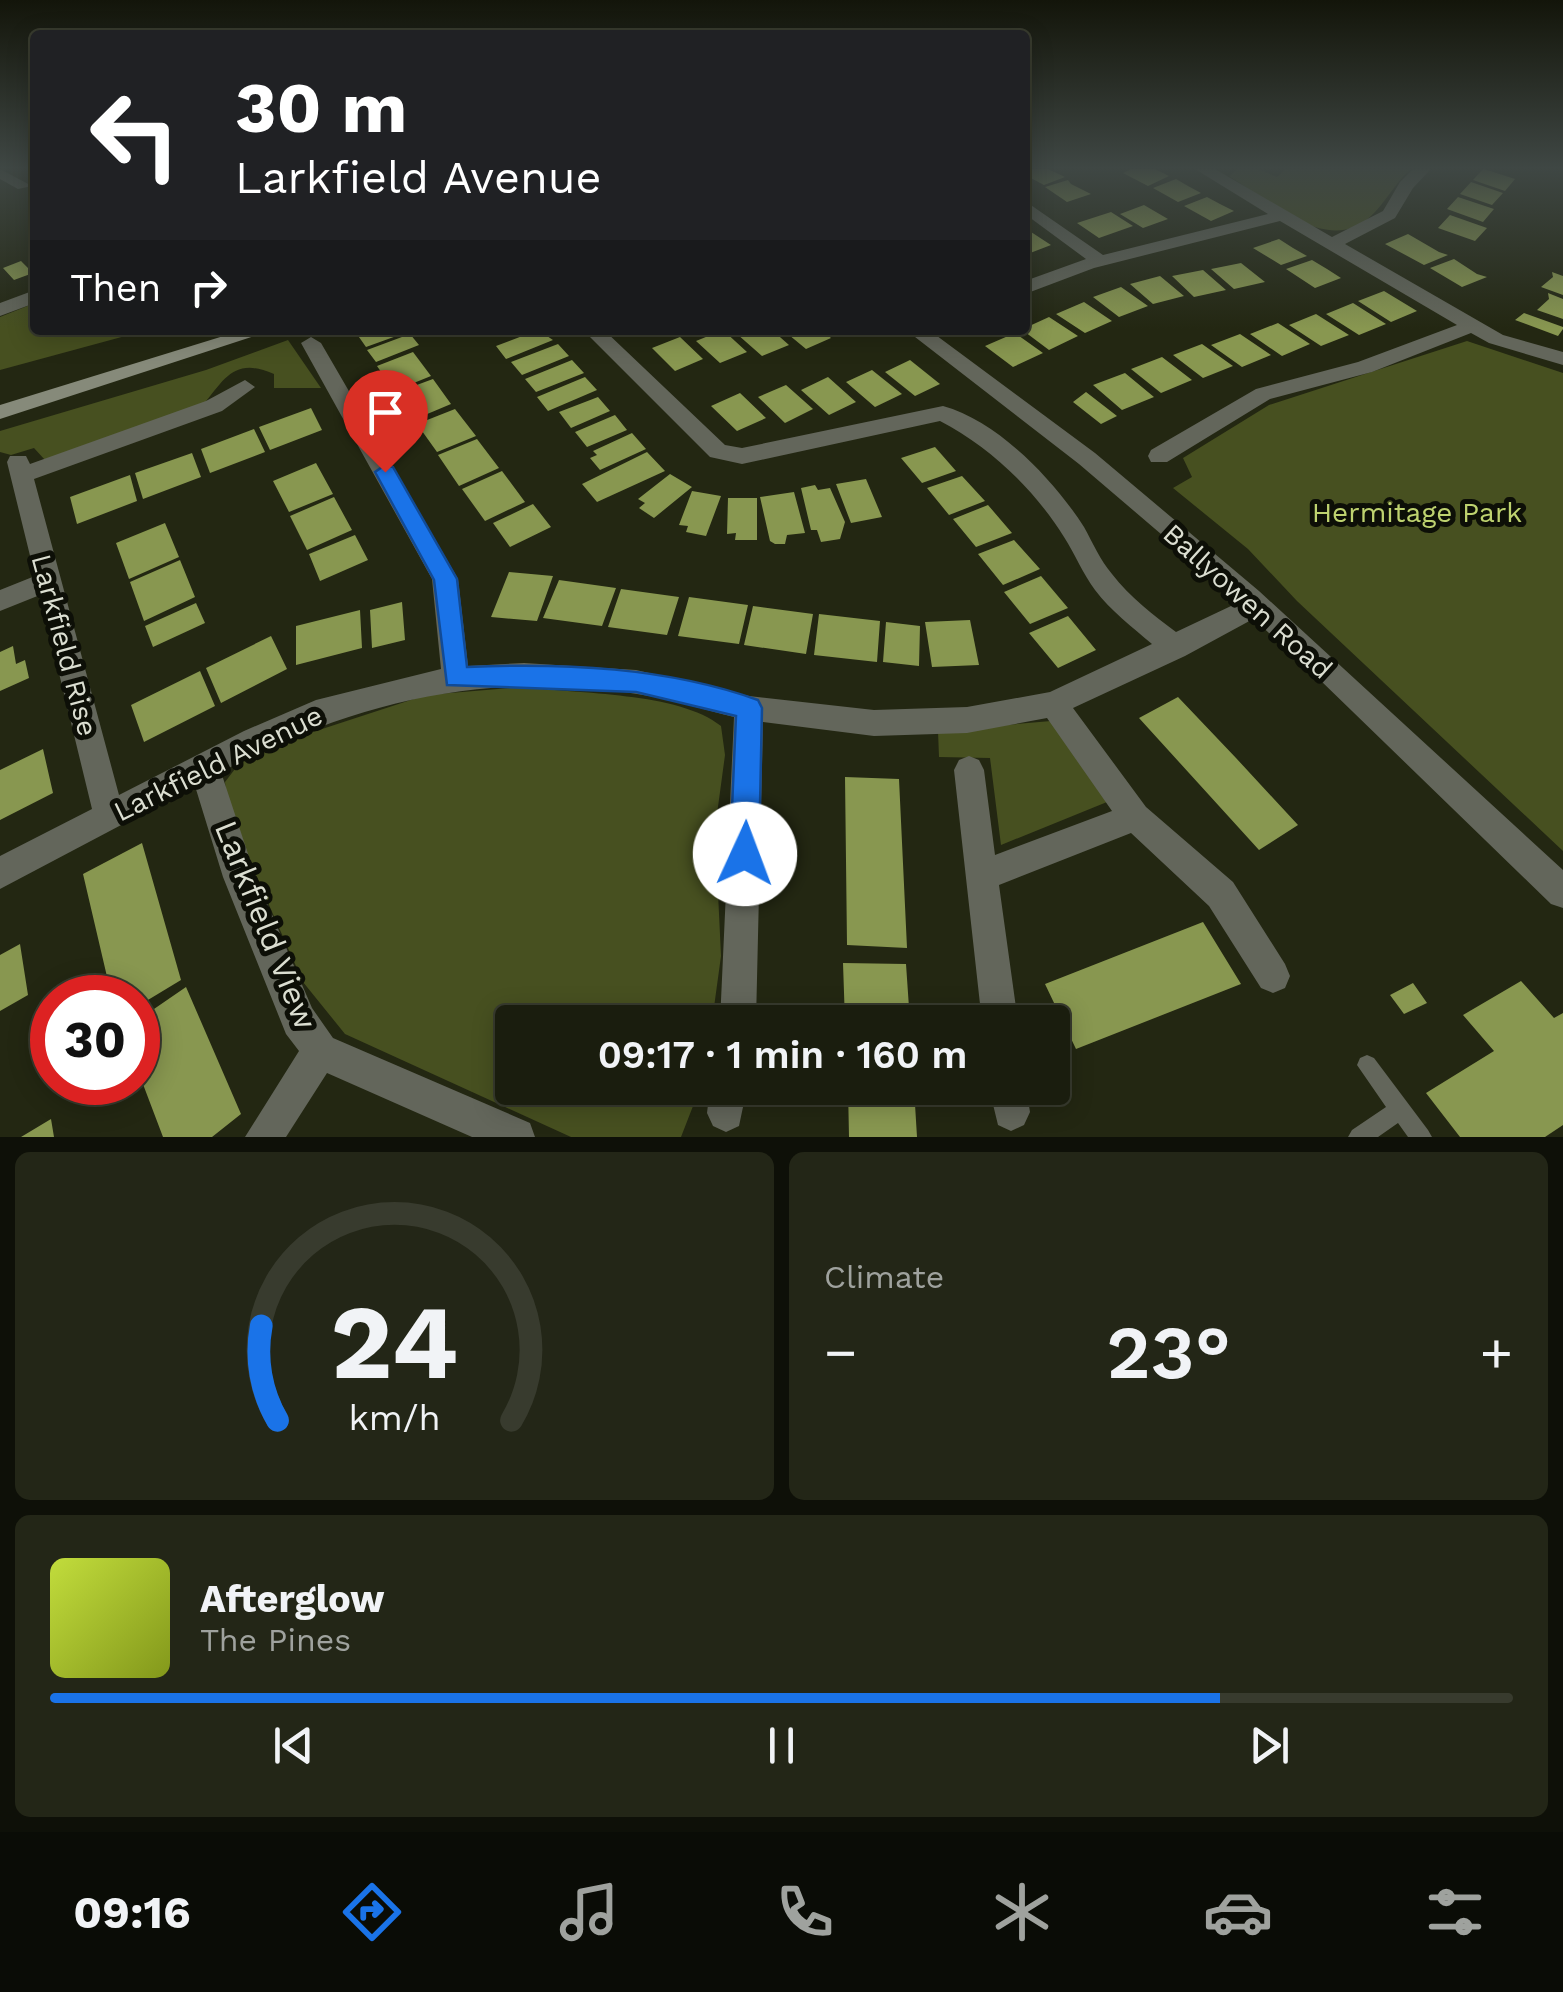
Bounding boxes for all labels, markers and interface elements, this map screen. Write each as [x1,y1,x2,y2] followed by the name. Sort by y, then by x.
[235,67,407,149] text: 30 m
[70,70,200,200] icon: left
[235,151,602,204] text: Larkfield Avenue
[181,260,236,315] icon: right
[70,266,161,310] text: Then
[343,370,428,473] pin
[358,385,413,440] icon: arrive
[1312,496,1522,529] park label: Hermitage Park
[1156,517,1339,686] street label: Ballyowen Road
[24,551,105,740] street label: Larkfield Rise
[108,699,328,828] street label: Larkfield Avenue
[693,802,797,906] position arrow
[207,815,325,1035] street label: Larkfield View
[30,975,160,1105] speed limit sign: 30
[598,1033,967,1077] text: 09:17 · 1 min · 160 m
[824,1258,944,1296] text: Climate
[331,1281,458,1403] text: 24
[1106,1308,1231,1396] text: 23°
[824,1320,857,1384] text: −
[1480,1320,1513,1384] text: +
[348,1397,441,1439] text: km/h
[200,1577,385,1621] text: Afterglow
[200,1621,351,1659] text: The Pines
[266,1718,321,1773] icon: previous
[754,1718,809,1773] icon: pause
[1242,1718,1297,1773] icon: next
[337,1877,407,1947] icon: directions
[554,1877,624,1947] icon: music
[770,1877,840,1947] icon: phone
[987,1877,1057,1947] icon: climate
[1203,1877,1273,1947] icon: car
[1420,1877,1490,1947] icon: filters
[73,1886,191,1939] text: 09:16

